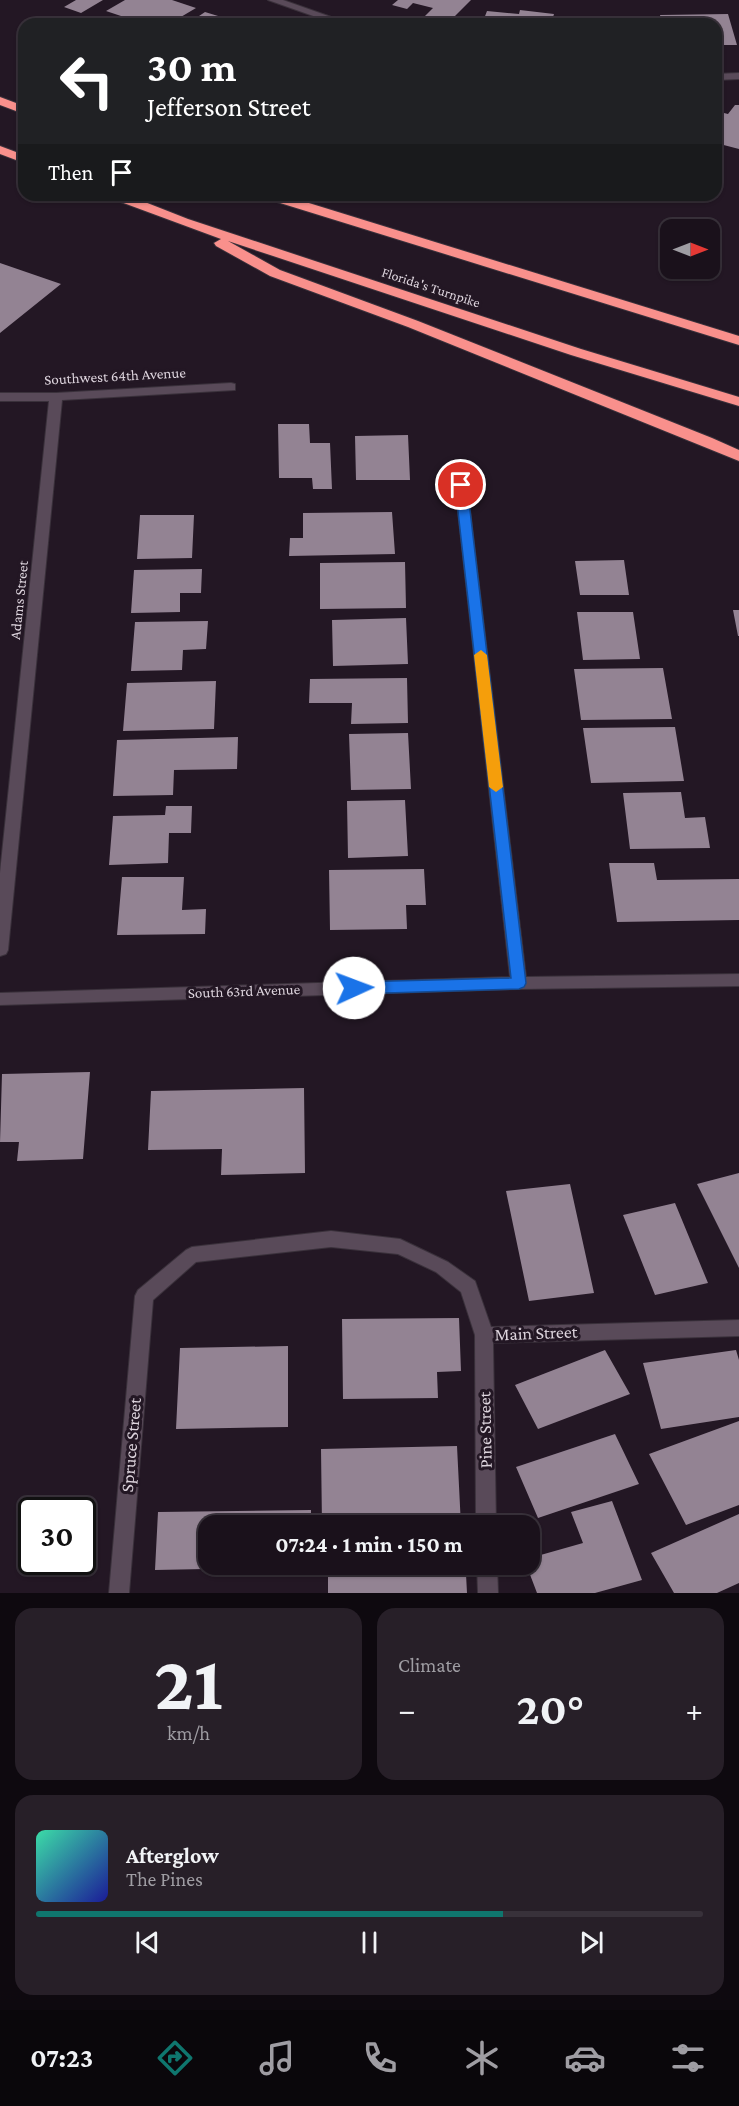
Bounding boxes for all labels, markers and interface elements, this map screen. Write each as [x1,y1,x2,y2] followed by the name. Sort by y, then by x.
[48,42,126,120] icon: left
[147,43,237,90] text: 30 m
[147,92,311,122] text: Jefferson Street
[105,156,138,189] icon: arrive
[48,160,93,185] text: Then
[660,219,720,279] north arrow
[660,219,720,279] map controls
[380,264,482,310] street label: Florida's Turnpike
[44,364,187,388] street label: Southwest 64th Avenue
[435,459,486,510] pin
[444,468,477,501] icon: arrive
[7,559,31,640] street label: Adams Street
[322,956,386,1020] position arrow
[188,981,301,1001] street label: South 63rd Avenue
[494,1322,579,1344] street label: Main Street
[474,1390,496,1469] street label: Pine Street
[117,1396,145,1493] street label: Spruce Street
[18,1497,96,1575] speed limit sign: 30
[275,1532,463,1557] text: 07:24 · 1 min · 150 m
[154,1639,223,1726] text: 21
[398,1654,461,1676] text: Climate
[517,1684,584,1734] text: 20°
[398,1691,415,1728] text: −
[686,1691,703,1728] text: +
[167,1722,210,1744] text: km/h
[126,1843,219,1868] text: Afterglow
[126,1868,203,1890] text: The Pines
[131,1926,164,1959] icon: previous
[353,1926,386,1959] icon: pause
[575,1926,608,1959] icon: next
[154,2037,196,2079] icon: directions
[256,2037,298,2079] icon: music
[359,2037,401,2079] icon: phone
[461,2037,503,2079] icon: climate
[564,2037,606,2079] icon: car
[667,2037,709,2079] icon: filters
[30,2043,93,2073] text: 07:23

